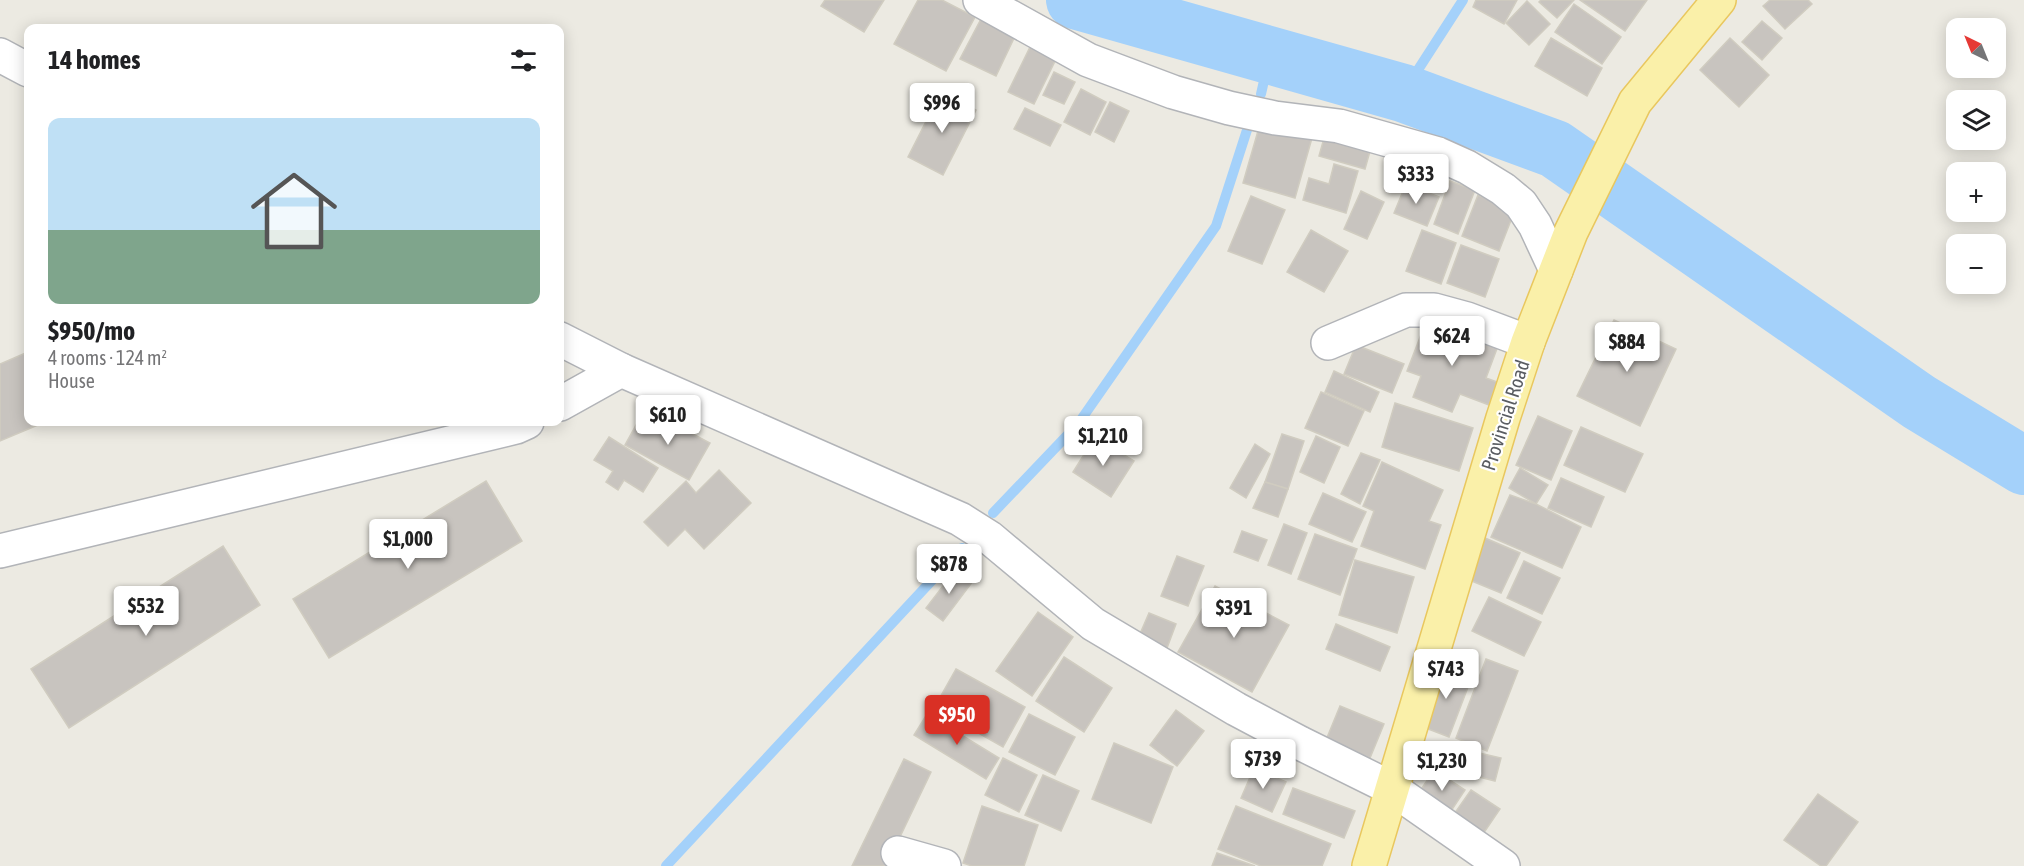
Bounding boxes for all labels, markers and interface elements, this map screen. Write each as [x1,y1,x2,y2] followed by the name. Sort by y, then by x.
[1946,18,2006,78] north arrow
[1946,18,2006,294] map controls
[507,44,540,77] icon: filters
[48,45,141,75] text: 14 homes
[906,83,978,134] pin: $996
[1946,90,2006,150] button: layers
[924,91,960,114] text: $996
[1380,154,1452,205] pin: $333
[240,157,348,265] icon: home
[1398,162,1434,185] text: $333
[1946,162,2006,222] button: +
[1946,234,2006,294] button: −
[48,316,135,346] text: $950/mo
[1416,316,1488,367] pin: $624
[1591,322,1663,373] pin: $884
[1434,324,1470,347] text: $624
[1609,330,1645,353] text: $884
[48,346,167,369] text: 4 rooms · 124 m²
[1476,357,1534,473] street label: Provincial Road
[48,369,95,392] text: House
[632,395,704,446] pin: $610
[650,403,686,426] text: $610
[1054,416,1152,467] pin: $1,210
[1078,424,1128,447] text: $1,210
[359,519,457,570] pin: $1,000
[383,527,433,550] text: $1,000
[913,544,985,595] pin: $878
[931,552,967,575] text: $878
[110,586,182,637] pin: $532
[1198,588,1270,639] pin: $391
[128,594,164,617] text: $532
[1216,596,1252,619] text: $391
[1410,649,1482,700] pin: $743
[1428,657,1464,680] text: $743
[921,695,993,746] pin: $950
[939,703,975,726] text: $950
[1227,739,1299,790] pin: $739
[1393,741,1491,792] pin: $1,230
[1245,747,1281,770] text: $739
[1417,749,1467,772] text: $1,230

